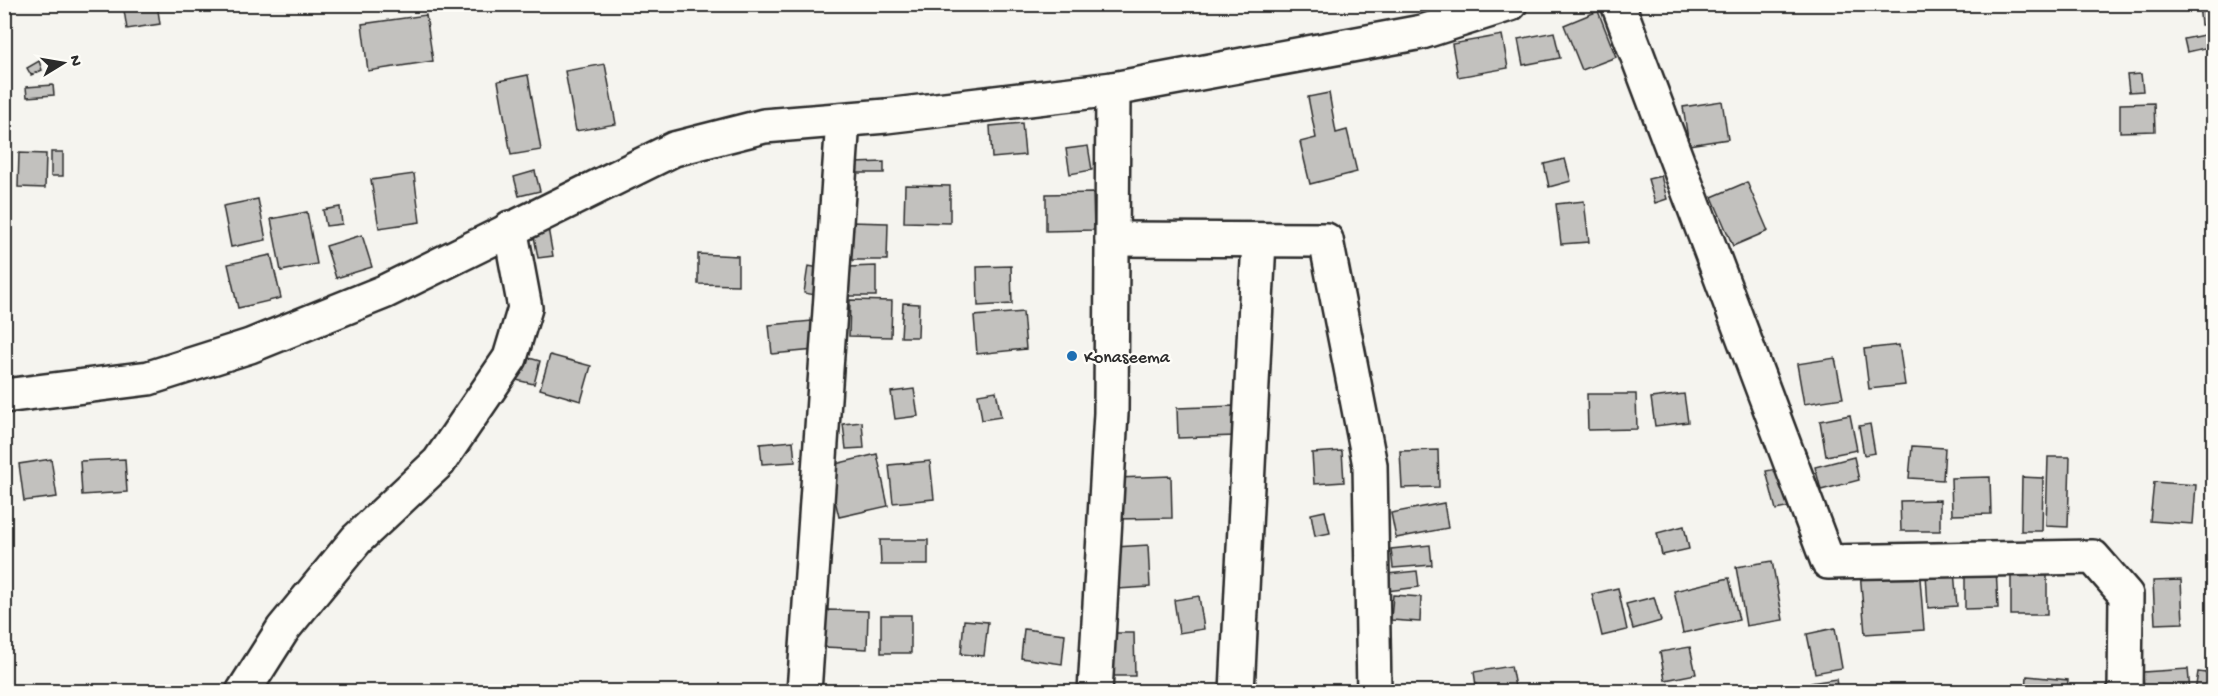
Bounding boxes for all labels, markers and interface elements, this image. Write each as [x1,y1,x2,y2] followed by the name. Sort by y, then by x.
[33,33,93,93] north arrow
[64,54,85,68] text: N
[1084,348,1171,369] place label: Konaseema
[1065,349,1079,363] marker: Konaseema

